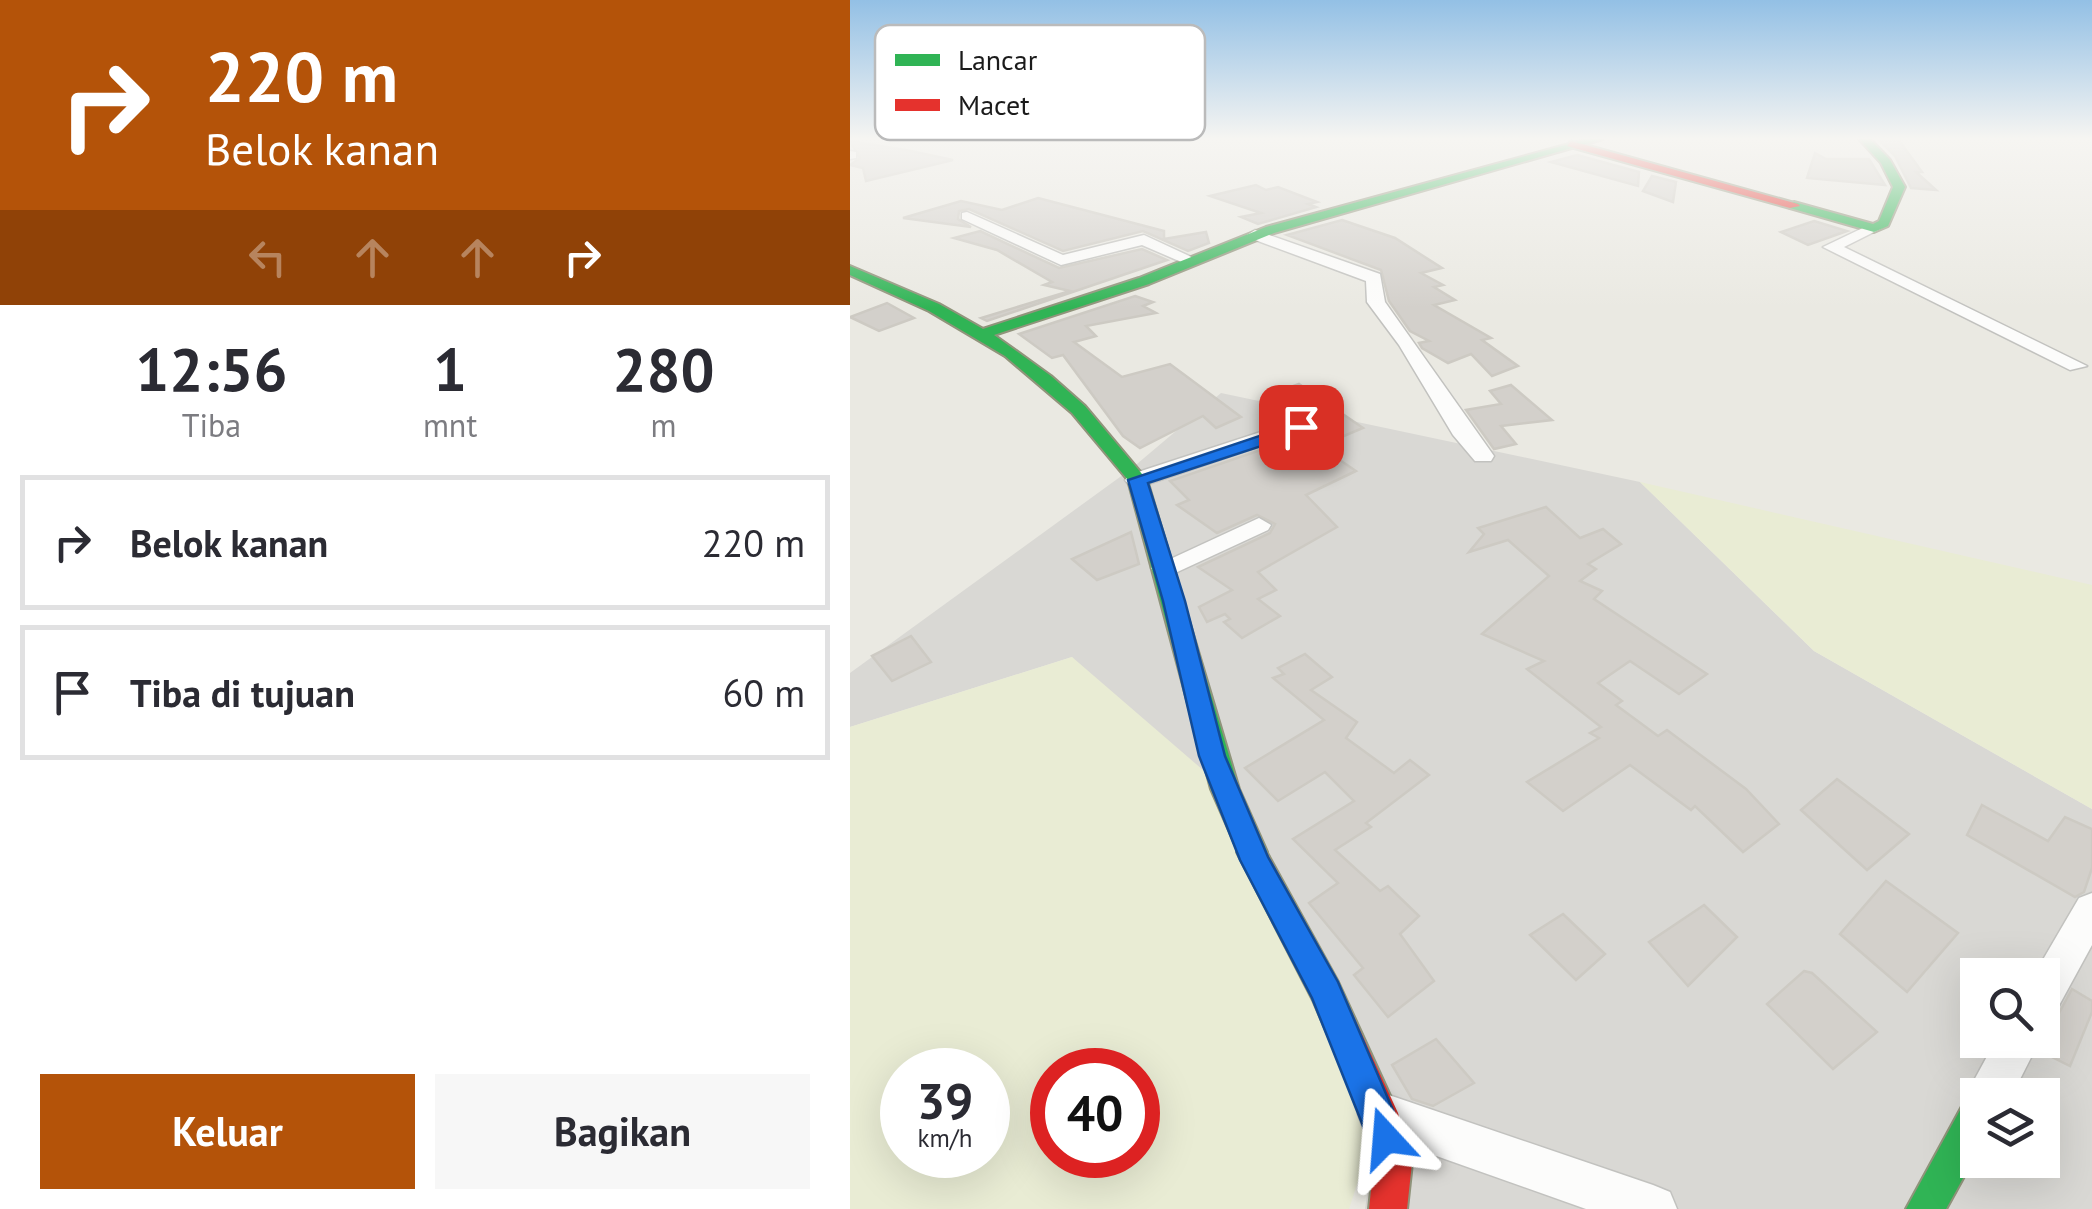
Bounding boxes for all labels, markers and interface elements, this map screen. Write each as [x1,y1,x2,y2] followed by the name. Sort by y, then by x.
[875,25,1205,140] legend
[205,31,398,121] text: 220 m
[40,40,170,170] icon: right
[958,41,1038,78] text: Lancar
[958,86,1030,123] text: Macet
[205,119,439,177] text: Belok kanan
[240,230,295,285] icon: left
[345,230,400,285] icon: ahead
[450,230,505,285] icon: ahead
[555,230,610,285] icon: right
[135,330,288,408] text: 12:56
[433,330,467,408] text: 1
[613,330,715,408] text: 280
[1259,385,1344,470] pin
[1274,400,1329,455] icon: arrive
[182,404,241,446] text: Tiba
[423,404,477,446] text: mnt
[651,404,677,446] text: m
[45,515,100,570] icon: right
[130,518,328,567] text: Belok kanan
[702,518,805,567] text: 220 m
[45,665,100,720] icon: arrive
[130,668,355,717] text: Tiba di tujuan
[723,668,805,717] text: 60 m
[1960,958,2060,1178] map controls
[1960,958,2060,1058] button: search
[1030,1048,1160,1178] speed limit sign: 40
[917,1068,973,1133] text: 39
[40,1074,415,1189] button: Keluar
[435,1074,810,1189] button: Bagikan
[1960,1078,2060,1178] button: layers
[1334,1086,1438,1190] position arrow
[918,1122,972,1154] text: km/h

